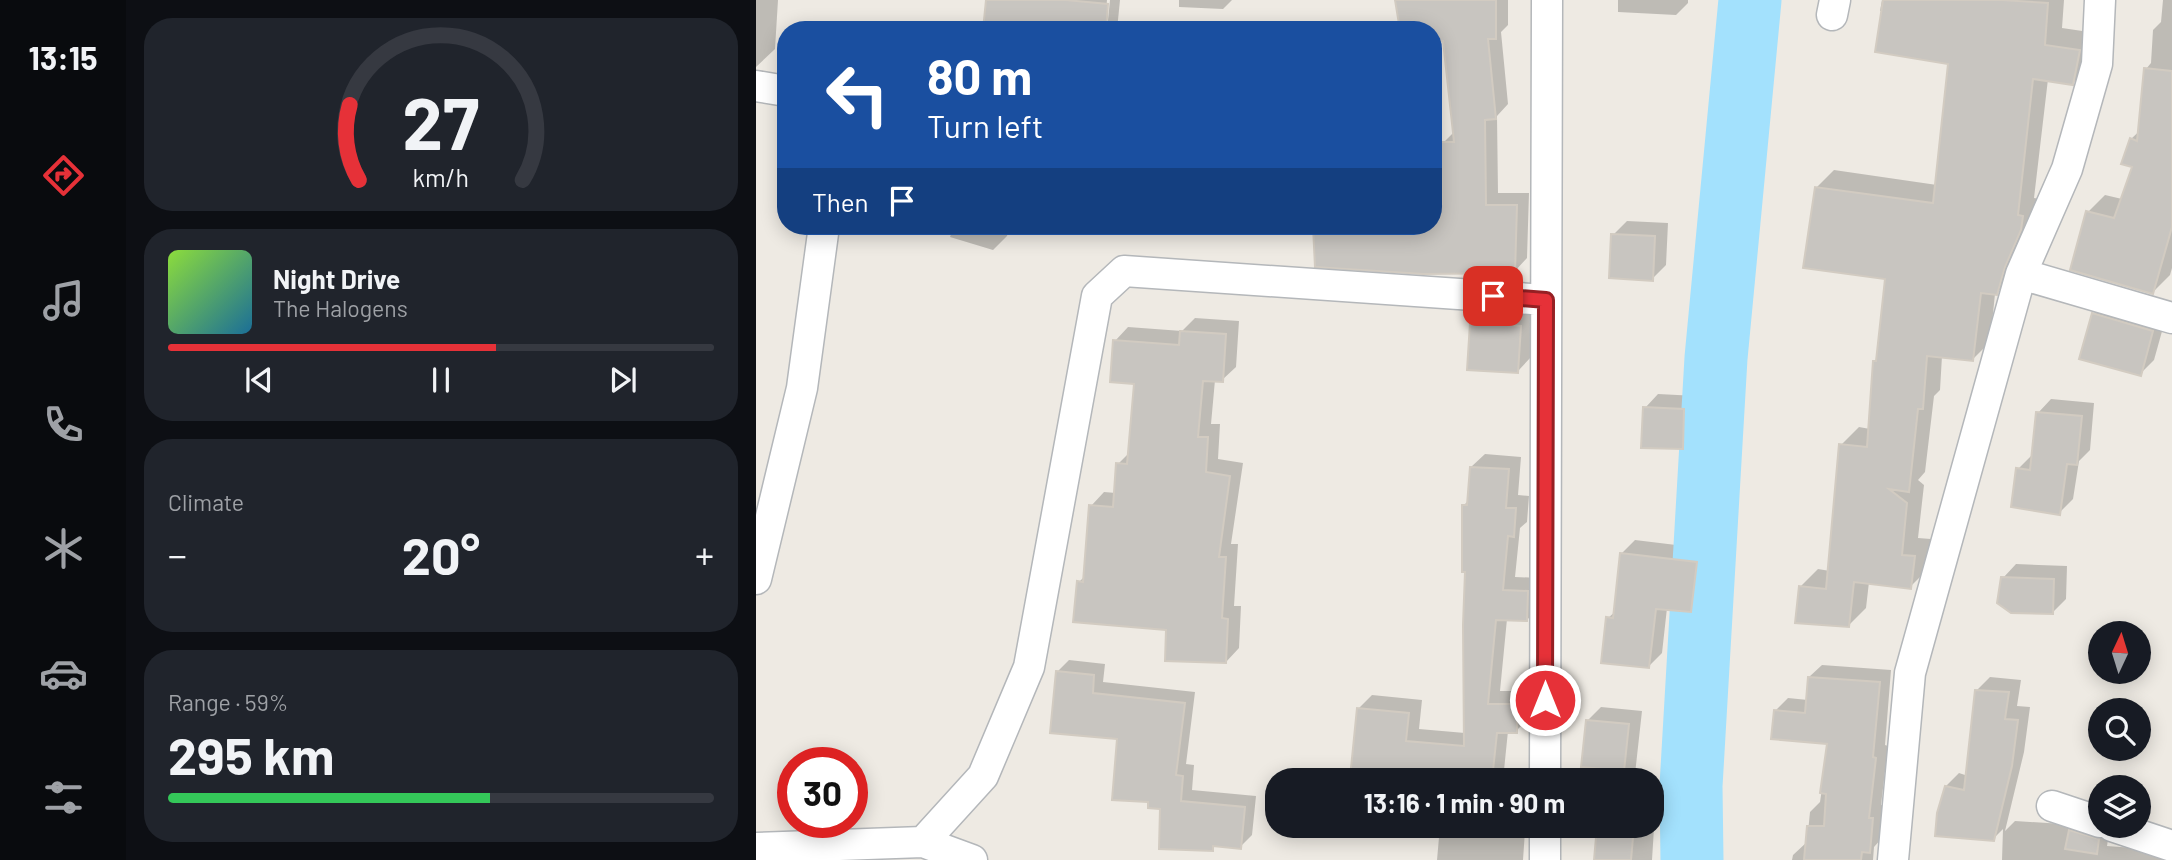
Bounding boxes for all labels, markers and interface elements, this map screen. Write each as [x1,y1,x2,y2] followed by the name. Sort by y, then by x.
[29,38,97,76] text: 13:15
[927,46,1032,105] text: 80 m
[812,49,903,140] icon: left
[403,78,479,166] text: 27
[927,106,1044,144] text: Turn left
[39,151,88,200] icon: directions
[413,162,469,192] text: km/h
[883,182,921,220] icon: arrive
[812,186,869,217] text: Then
[273,263,400,294] text: Night Drive
[1463,266,1523,326] pin
[39,276,88,325] icon: music
[1474,277,1512,315] icon: arrive
[273,294,408,322] text: The Halogens
[240,361,278,399] icon: previous
[422,361,460,399] icon: pause
[604,361,642,399] icon: next
[39,400,88,449] icon: phone
[168,488,244,516] text: Climate
[402,523,480,585] text: 20°
[39,524,88,573] icon: climate
[168,531,187,577] text: −
[695,531,714,577] text: +
[2088,621,2151,684] north arrow
[2088,621,2151,838] map controls
[39,649,88,698] icon: car
[1508,663,1582,737] position arrow
[168,688,288,716] text: Range · 59%
[2088,698,2151,761] button: search
[168,723,334,785] text: 295 km
[777,747,868,838] speed limit sign: 30
[39,773,88,822] icon: filters
[2088,775,2151,838] button: layers
[1364,787,1565,818] text: 13:16 · 1 min · 90 m

